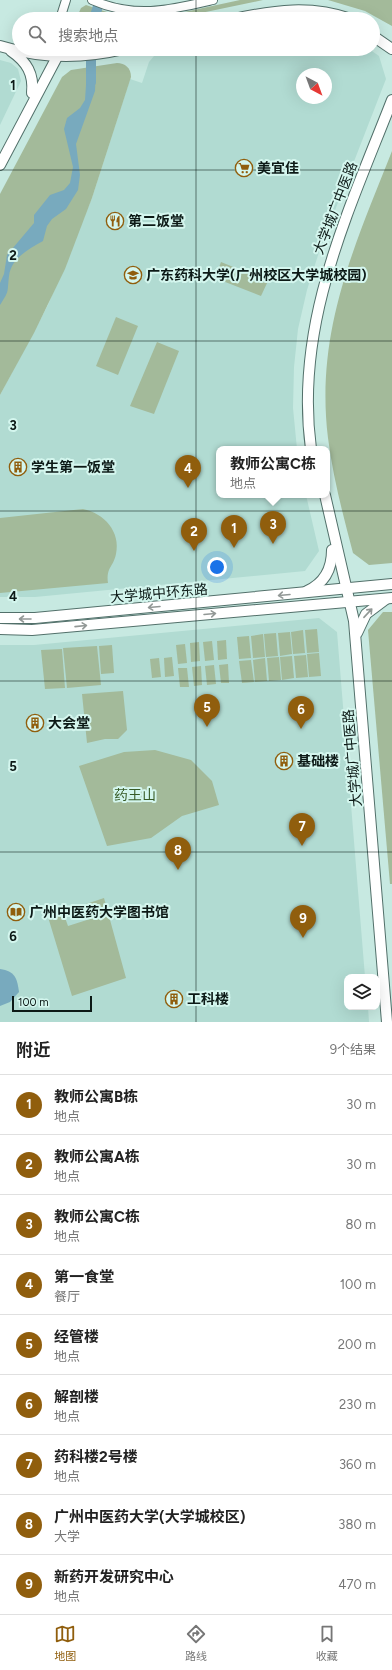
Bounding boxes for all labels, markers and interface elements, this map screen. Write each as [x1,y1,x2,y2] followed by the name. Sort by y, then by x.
[12,12,380,56] search box
[26,23,48,45] icon: search
[58,27,118,45] text: 搜索地点
[296,68,332,104] north arrow
[10,78,16,93] text: 1
[234,158,254,178] supermarket icon: 美宜佳
[310,159,361,257] street label: 大学城广中医路
[257,160,299,177] place label: 美宜佳
[105,211,125,231] restaurant icon: 第二饭堂
[128,213,184,230] place label: 第二饭堂
[9,248,17,263] text: 2
[123,265,143,285] school or university icon: 广东药科大学(广州校区大学城校园)
[146,267,367,284] place label: 广东药科大学(广州校区大学城校园)
[9,418,17,433] text: 3
[216,446,330,498] popup
[175,455,201,488] pin: 4
[230,455,316,473] text: 教师公寓C栋
[8,457,28,477] building icon: 学生第一饭堂
[31,459,115,476] place label: 学生第一饭堂
[230,476,256,491] text: 地点
[260,511,286,544] pin: 3
[221,515,247,548] pin: 1
[181,518,207,551] pin: 2
[207,557,227,577] your location
[109,581,209,606] street label: 大学城中环东路
[9,589,17,604] text: 4
[277,591,290,599] one-way arrow
[148,604,161,611] one-way arrow
[363,608,373,618] one-way arrow
[203,610,216,617] one-way arrow
[19,615,32,623] one-way arrow
[74,622,87,629] one-way arrow
[194,694,220,727] pin: 5
[288,696,314,729] pin: 6
[340,708,365,808] street label: 大学城广中医路
[25,713,45,733] building icon: 大会堂
[48,715,90,732] place label: 大会堂
[274,751,294,771] building icon: 基础楼
[297,753,339,770] place label: 基础楼
[9,759,17,774] text: 5
[114,787,156,804] park label: 药王山
[289,813,315,846] pin: 7
[165,837,191,870] pin: 8
[6,902,26,922] library icon: 广州中医药大学图书馆
[29,904,169,921] place label: 广州中医药大学图书馆
[290,905,316,938] pin: 9
[9,929,17,944] text: 6
[344,974,380,1010] map controls
[344,974,380,1010] button: layers
[164,989,184,1009] building icon: 工科楼
[187,991,229,1008] place label: 工科楼
[12,994,92,1013] scale bar
[18,996,49,1009] text: 100 m
[16,1040,50,1060] text: 附近
[330,1042,376,1057] text: 9个结果
[54,1088,138,1106] text: 教师公寓B栋
[26,1097,32,1112] text: 1
[346,1097,376,1112] text: 30 m
[54,1109,80,1124] text: 地点
[54,1148,140,1166] text: 教师公寓A栋
[25,1157,33,1172] text: 2
[346,1157,376,1172] text: 30 m
[54,1169,80,1184] text: 地点
[54,1208,140,1226] text: 教师公寓C栋
[25,1217,33,1232] text: 3
[345,1217,376,1232] text: 80 m
[54,1229,80,1244] text: 地点
[54,1268,114,1286] text: 第一食堂
[25,1277,33,1292] text: 4
[340,1277,376,1292] text: 100 m
[54,1289,80,1304] text: 餐厅
[54,1328,99,1346] text: 经管楼
[25,1337,33,1352] text: 5
[338,1337,376,1352] text: 200 m
[54,1349,80,1364] text: 地点
[54,1388,99,1406] text: 解剖楼
[25,1397,33,1412] text: 6
[339,1397,376,1412] text: 230 m
[54,1409,80,1424] text: 地点
[54,1448,138,1466] text: 药科楼2号楼
[25,1457,33,1472] text: 7
[339,1457,376,1472] text: 360 m
[54,1469,80,1484] text: 地点
[54,1508,245,1526] text: 广州中医药大学(大学城校区)
[25,1517,33,1532] text: 8
[338,1517,376,1532] text: 380 m
[54,1529,80,1544] text: 大学
[54,1568,174,1586] text: 新药开发研究中心
[25,1577,33,1592] text: 9
[338,1577,376,1592] text: 470 m
[54,1589,80,1604] text: 地点
[54,1623,76,1663] tab: 地图
[185,1623,207,1663] tab: 路线
[316,1623,338,1663] tab: 收藏

